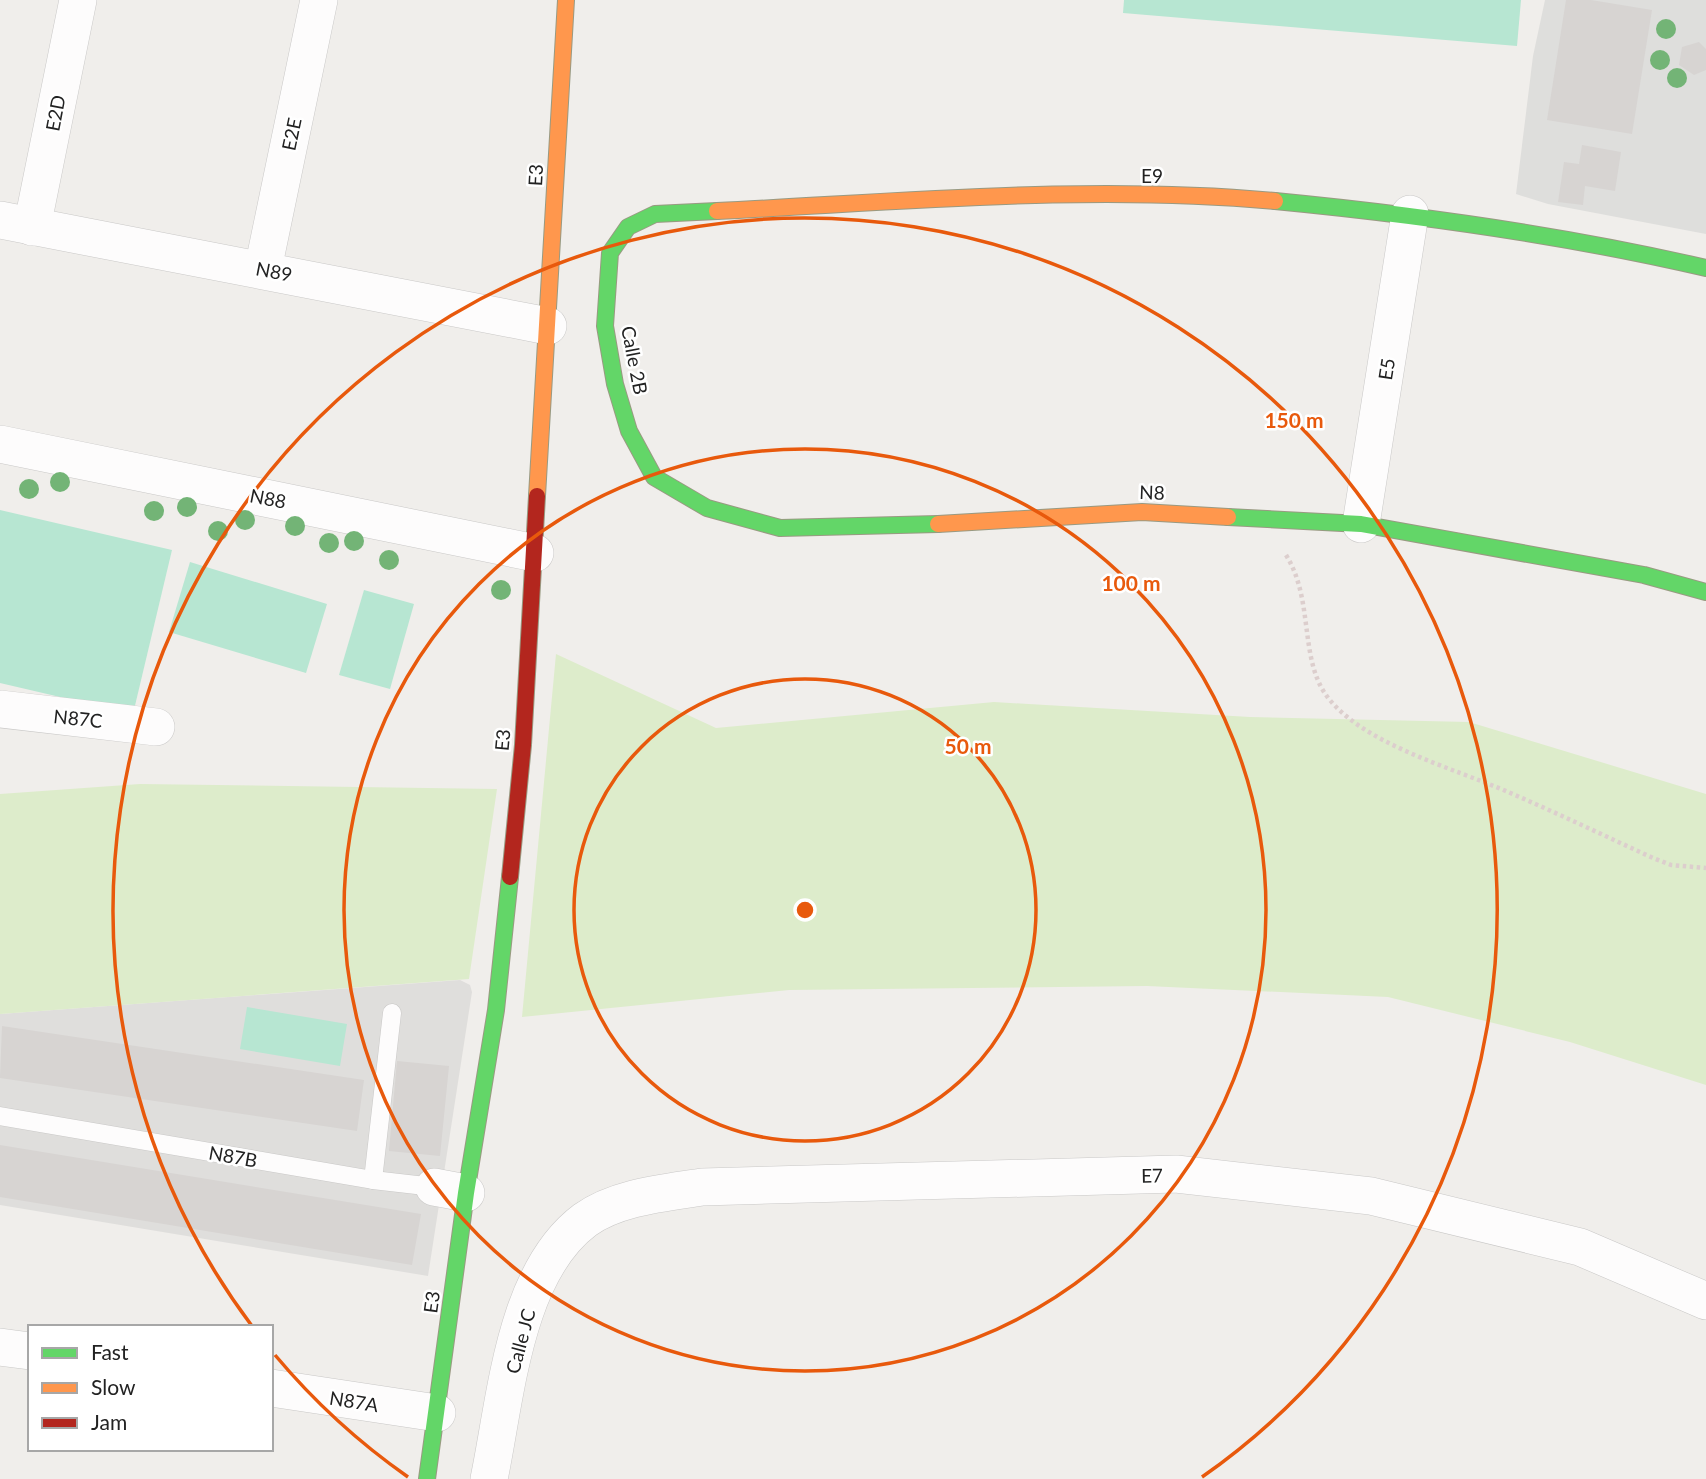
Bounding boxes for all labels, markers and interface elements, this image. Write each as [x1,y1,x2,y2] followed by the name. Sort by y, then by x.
[40,93,70,133] street label: E2D
[276,115,306,153] street label: E2E
[523,163,547,187] street label: E3
[1141,164,1163,187] street label: E9
[254,256,294,286] street label: N89
[617,324,653,396] street label: Calle 2B
[1373,356,1399,382] street label: E5
[1264,407,1324,432] text: 150 m
[1139,480,1165,504] street label: N8
[248,483,288,513] street label: N88
[1101,570,1161,595] text: 100 m
[52,704,104,732] street label: N87C
[490,728,514,752] street label: E3
[944,733,992,758] text: 50 m
[793,898,817,922] centre of rings
[207,1140,259,1172] street label: N87B
[1141,1163,1163,1187] street label: E7
[418,1290,444,1314] street label: E3
[500,1306,540,1376] street label: Calle JC
[28,1325,273,1451] legend
[91,1339,129,1364] text: Fast
[91,1374,136,1399] text: Slow
[328,1386,380,1416] street label: N87A
[91,1409,127,1434] text: Jam

